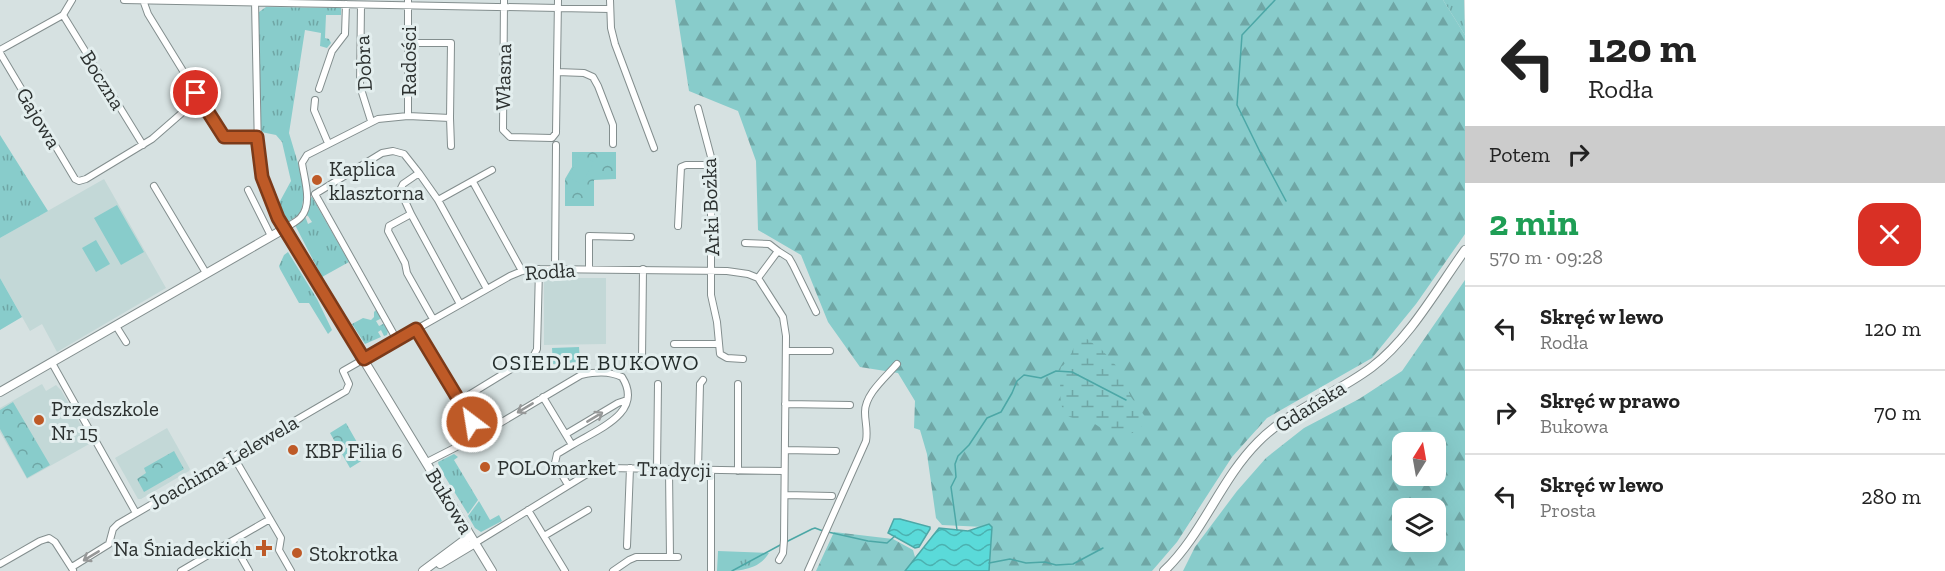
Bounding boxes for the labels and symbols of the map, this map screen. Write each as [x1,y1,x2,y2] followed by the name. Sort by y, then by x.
[396,26,421,96] street label: Radości
[349,35,377,91] street label: Dobra
[490,43,516,111] street label: Własna
[75,46,131,114] street label: Boczna
[170,67,221,118] pin
[10,83,67,154] street label: Gajowa
[329,156,424,205] place label: Kaplica klasztorna
[696,158,724,256] street label: Arki Bożka
[310,173,324,187] marker: Kaplica klasztorna
[524,257,576,285] street label: Rodła
[492,349,700,376] district label: OSIEDLE BUKOWO
[1270,375,1350,437] street label: Gdańska
[440,390,504,454] position arrow
[51,396,159,445] place label: Przedszkole Nr 15
[517,402,534,414] one-way arrow
[144,409,302,515] street label: Joachima Lelewela
[586,410,603,422] one-way arrow
[32,413,46,427] marker: Przedszkole Nr 15
[1392,432,1446,486] north arrow
[305,438,403,463] place label: KBP Filia 6
[286,443,300,457] marker: KBP Filia 6
[497,455,616,480] place label: POLOmarket
[637,456,711,483] street label: Tradycji
[478,460,492,474] marker: POLOmarket
[421,464,479,538] street label: Bukowa
[113,536,252,561] place label: Na Śniadeckich
[257,541,271,555] marker: Na Śniadeckich
[309,541,398,566] place label: Stokrotka
[290,546,304,560] marker: Stokrotka
[83,550,100,562] one-way arrow

